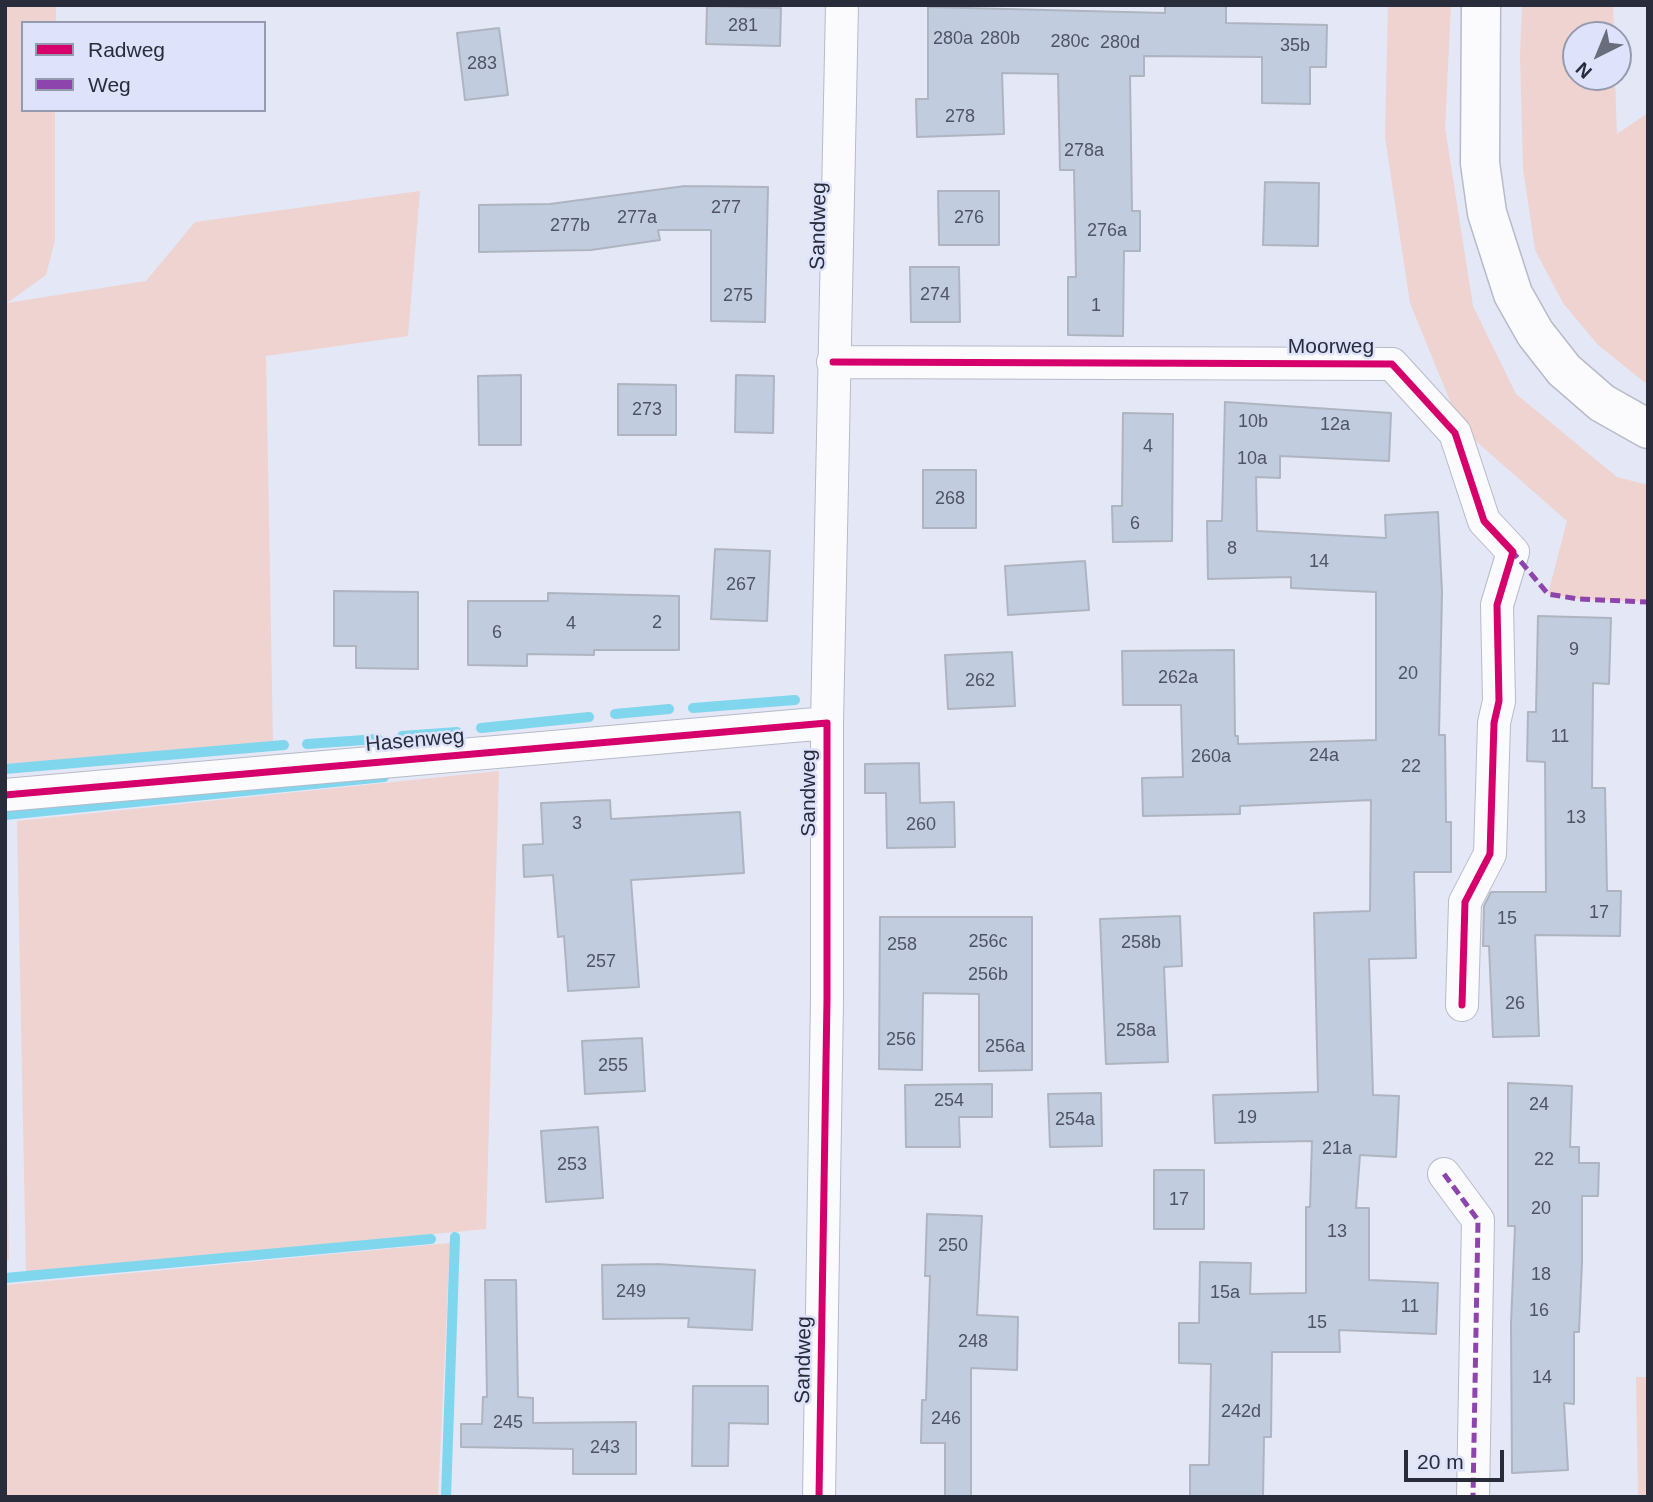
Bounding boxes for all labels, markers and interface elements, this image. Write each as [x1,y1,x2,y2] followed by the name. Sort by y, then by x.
[728,15,758,37] house number: 281
[21,21,266,112] legend
[1562,21,1632,91] north arrow
[933,28,973,50] house number: 280a
[980,28,1020,50] house number: 280b
[1050,31,1090,53] house number: 280c
[1100,32,1140,54] house number: 280d
[1280,35,1310,57] house number: 35b
[88,38,165,61] text: Radweg
[467,53,497,75] house number: 283
[1572,58,1596,83] text: N
[88,73,131,96] text: Weg
[945,106,975,128] house number: 278
[1064,140,1104,162] house number: 278a
[806,182,832,270] street label: Sandweg
[711,197,741,219] house number: 277
[617,207,657,229] house number: 277a
[954,207,984,229] house number: 276
[550,215,590,237] house number: 277b
[1087,220,1127,242] house number: 276a
[920,284,950,306] house number: 274
[723,285,753,307] house number: 275
[1091,295,1101,317] house number: 1
[1288,334,1374,360] street label: Moorweg
[632,399,662,421] house number: 273
[1238,411,1268,433] house number: 10b
[1320,414,1350,436] house number: 12a
[1143,436,1153,458] house number: 4
[1237,448,1267,470] house number: 10a
[935,488,965,510] house number: 268
[1130,513,1140,535] house number: 6
[1227,538,1237,560] house number: 8
[1309,551,1329,573] house number: 14
[726,574,756,596] house number: 267
[652,612,662,634] house number: 2
[566,613,576,635] house number: 4
[492,622,502,644] house number: 6
[1569,639,1579,661] house number: 9
[1398,663,1418,685] house number: 20
[1158,667,1198,689] house number: 262a
[965,670,995,692] house number: 262
[364,724,466,758] street label: Hasenweg
[1551,726,1569,748] house number: 11
[1309,745,1339,767] house number: 24a
[1191,746,1231,768] house number: 260a
[796,749,822,837] street label: Sandweg
[1401,756,1421,778] house number: 22
[1566,807,1586,829] house number: 13
[572,813,582,835] house number: 3
[906,814,936,836] house number: 260
[1589,902,1609,924] house number: 17
[1497,908,1517,930] house number: 15
[968,931,1008,953] house number: 256c
[1121,932,1161,954] house number: 258b
[887,934,917,956] house number: 258
[586,951,616,973] house number: 257
[968,964,1008,986] house number: 256b
[1505,993,1525,1015] house number: 26
[1116,1020,1156,1042] house number: 258a
[886,1029,916,1051] house number: 256
[985,1036,1025,1058] house number: 256a
[598,1055,628,1077] house number: 255
[934,1090,964,1112] house number: 254
[1529,1094,1549,1116] house number: 24
[1237,1107,1257,1129] house number: 19
[1055,1109,1095,1131] house number: 254a
[1322,1138,1352,1160] house number: 21a
[1534,1149,1554,1171] house number: 22
[557,1154,587,1176] house number: 253
[1169,1189,1189,1211] house number: 17
[1531,1198,1551,1220] house number: 20
[1327,1221,1347,1243] house number: 13
[938,1235,968,1257] house number: 250
[1531,1264,1551,1286] house number: 18
[616,1281,646,1303] house number: 249
[1210,1282,1240,1304] house number: 15a
[1401,1296,1419,1318] house number: 11
[1529,1300,1549,1322] house number: 16
[1307,1312,1327,1334] house number: 15
[791,1316,817,1404] street label: Sandweg
[958,1331,988,1353] house number: 248
[1532,1367,1552,1389] house number: 14
[1221,1401,1261,1423] house number: 242d
[931,1408,961,1430] house number: 246
[493,1412,523,1434] house number: 245
[1408,1436,1508,1480] scale bar
[590,1437,620,1459] house number: 243
[1417,1450,1464,1473] text: 20 m

